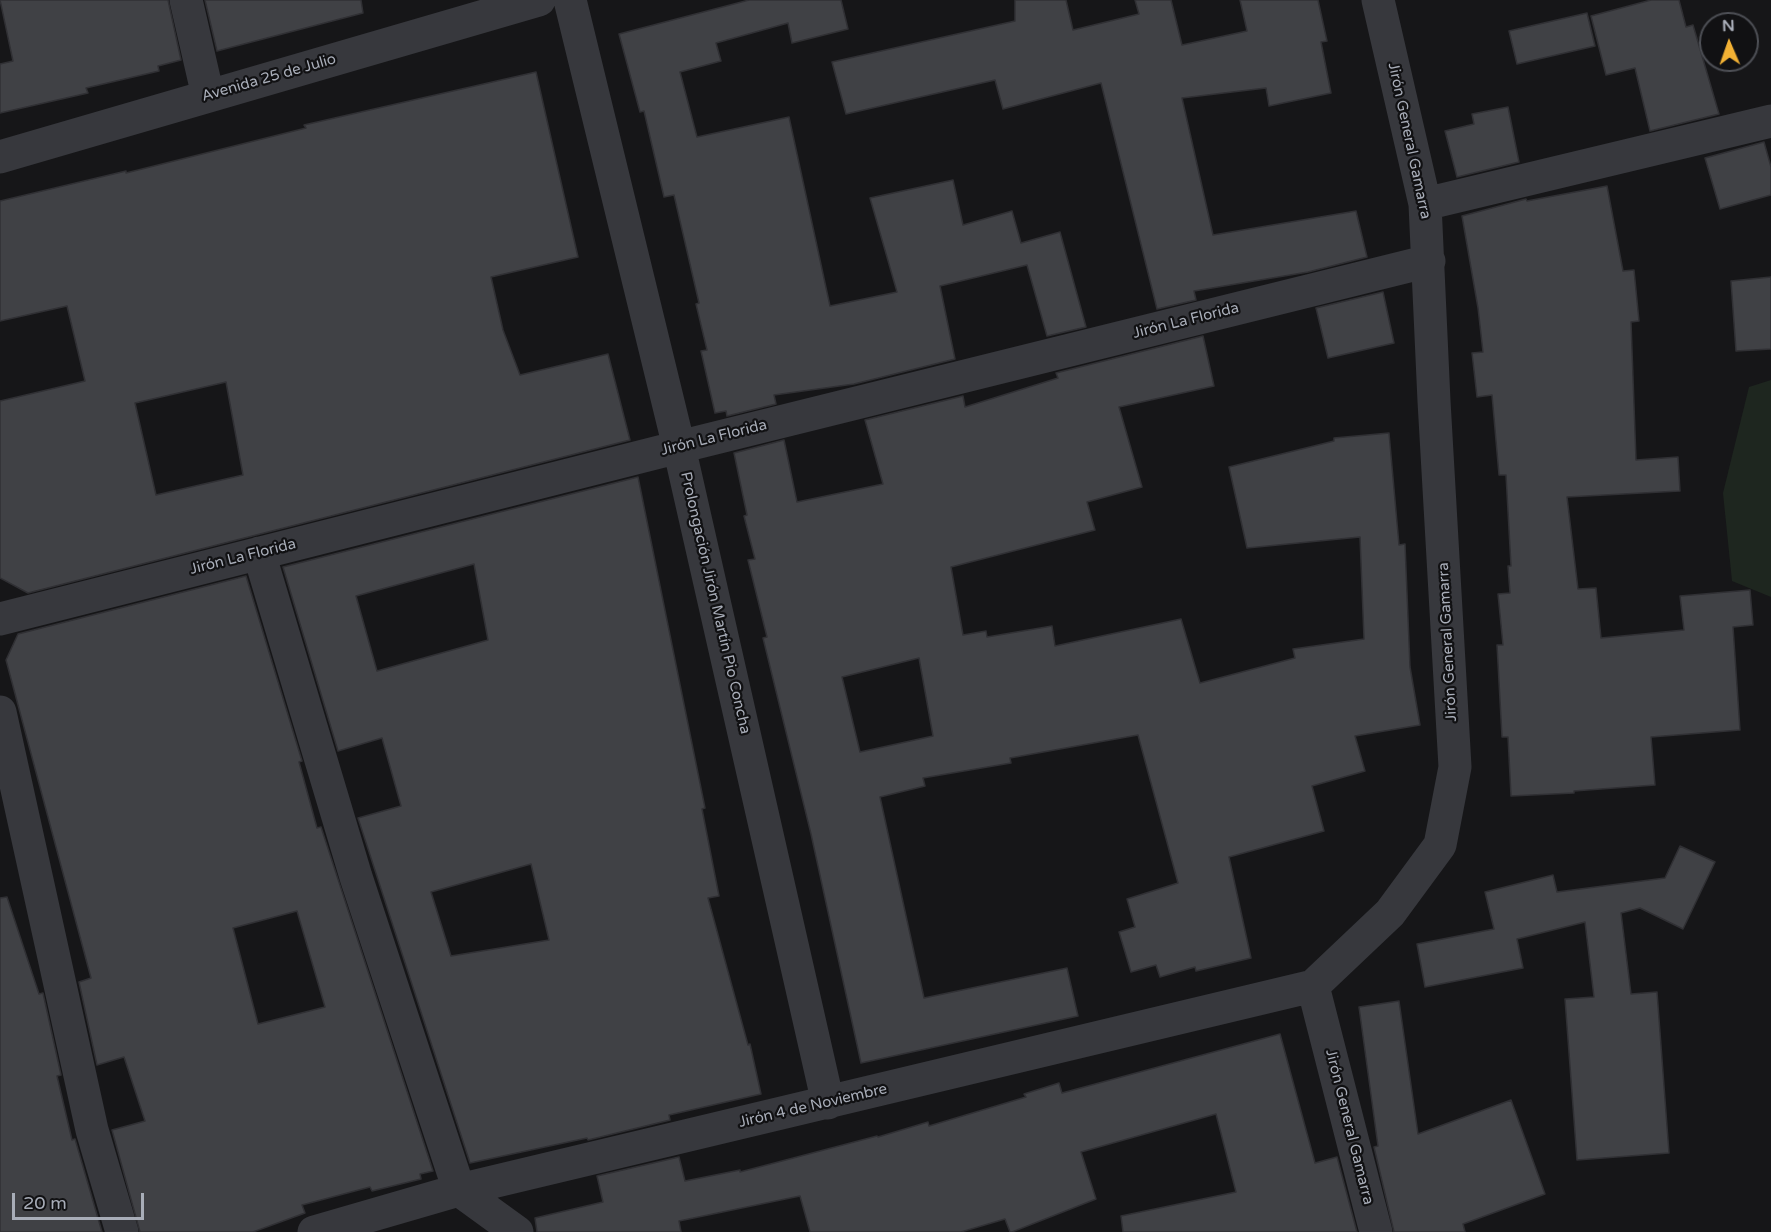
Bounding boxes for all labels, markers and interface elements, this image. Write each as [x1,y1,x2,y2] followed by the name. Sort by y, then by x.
[1699,12,1759,72] north arrow
[1722,16,1735,36] text: N
[200,50,338,106] street label: Avenida 25 de Julio
[1384,61,1434,221] street label: Jirón General Gamarra
[1131,299,1241,343] street label: Jirón La Florida
[659,416,769,460] street label: Jirón La Florida
[676,470,754,736] street label: Prolongación Jirón Martín Pio Concha
[188,535,298,579] street label: Jirón La Florida
[1435,562,1461,722] street label: Jirón General Gamarra
[1321,1047,1377,1207] street label: Jirón General Gamarra
[737,1080,889,1132] street label: Jirón 4 de Noviembre
[15,1181,147,1219] scale bar
[23,1192,67,1214] text: 20 m

